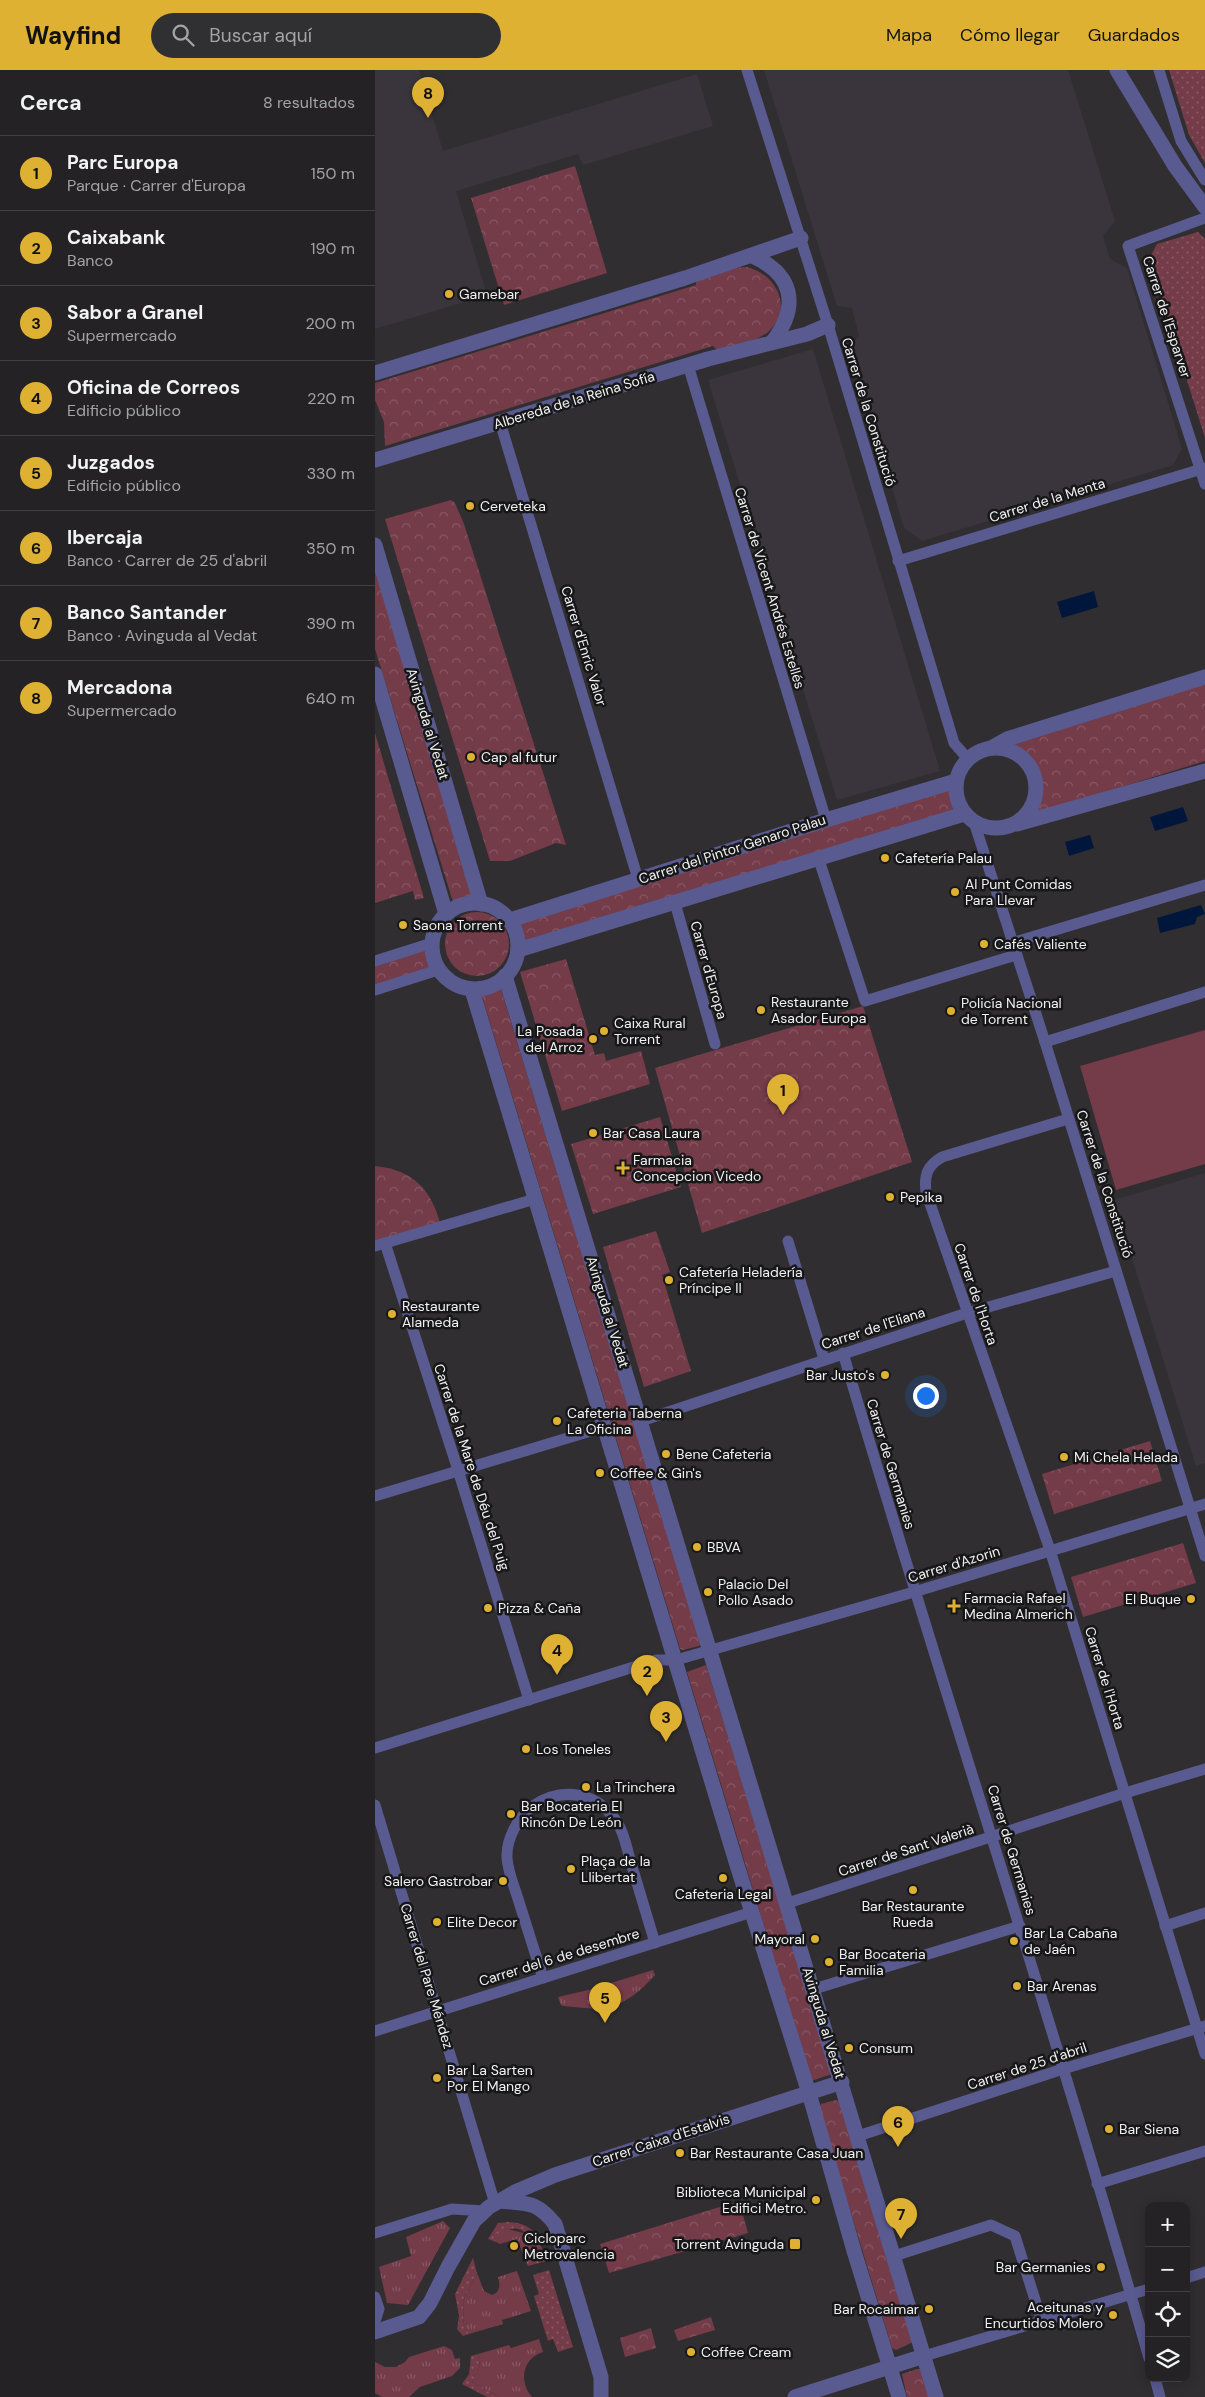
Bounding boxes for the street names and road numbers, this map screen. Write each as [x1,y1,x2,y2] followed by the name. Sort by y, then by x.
[1139,254,1195,380] street label: Carrer de l'Esparver
[838,335,900,489] street label: Carrer de la Constitució
[491,367,657,433] street label: Albereda de la Reina Sofía
[987,474,1107,526] street label: Carrer de la Menta
[731,485,809,691] street label: Carrer de Vicent Andrés Estellés
[557,584,611,708] street label: Carrer d'Enric Valor
[402,666,454,782] street label: Avinguda al Vedat
[636,810,828,888] street label: Carrer del Pintor Genaro Palau
[686,919,732,1021] street label: Carrer d'Europa
[1073,1108,1137,1260] street label: Carrer de la Constitució
[950,1241,1002,1347] street label: Carrer de l'Horta
[582,1254,634,1370] street label: Avinguda al Vedat
[819,1303,927,1353] street label: Carrer de l'Eliana
[430,1361,514,1573] street label: Carrer de la Mare de Déu del Puig
[863,1397,919,1531] street label: Carrer de Germanies
[906,1541,1002,1587] street label: Carrer d'Azorin
[1081,1624,1129,1732] street label: Carrer de l'Horta
[984,1783,1040,1917] street label: Carrer de Germanies
[836,1820,976,1880] street label: Carrer de Sant Valerià
[396,1901,458,2051] street label: Carrer del Pare Méndez
[477,1924,642,1990] street label: Carrer del 6 de desembre
[798,1965,850,2081] street label: Avinguda al Vedat
[965,2038,1089,2094] street label: Carrer de 25 d'abril
[590,2109,732,2171] street label: Carrer Caixa d'Estalvis

